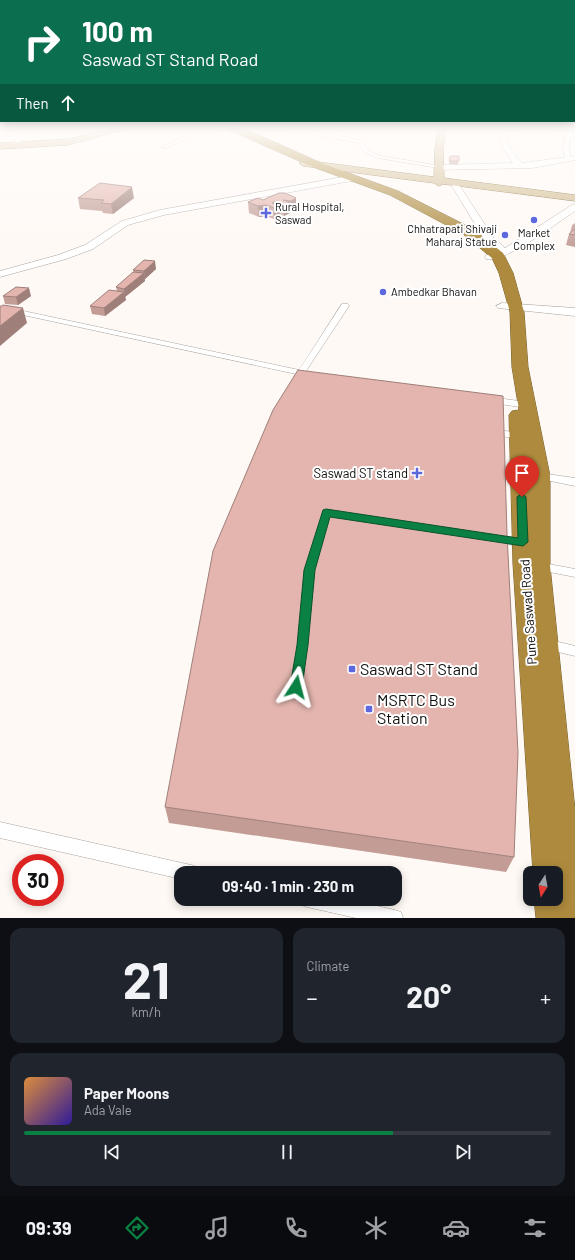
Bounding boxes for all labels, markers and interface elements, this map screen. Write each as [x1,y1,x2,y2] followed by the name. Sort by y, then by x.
[82,14,153,48] text: 100 m
[16,16,68,68] icon: right
[82,48,258,70] text: Saswad ST Stand Road
[57,92,79,114] icon: ahead
[16,94,49,112] text: Then
[275,200,344,226] place label: Rural Hospital, Saswad
[260,207,272,219] marker: Rural Hospital, Saswad
[529,215,539,225] marker: Market Complex
[407,222,497,248] place label: Chhatrapati Shivaji Maharaj Statue
[513,226,555,252] place label: Market Complex
[500,230,510,240] marker: Chhatrapati Shivaji Maharaj Statue
[391,285,477,298] place label: Ambedkar Bhavan
[378,287,388,297] marker: Ambedkar Bhavan
[505,456,539,497] pin
[511,462,533,484] icon: arrive
[313,465,408,481] place label: Saswad ST stand
[411,467,423,479] marker: Saswad ST stand
[516,559,540,665] street label: Pune Saswad Road
[360,659,478,678] place label: Saswad ST Stand
[347,664,357,674] marker: Saswad ST Stand
[275,666,317,708] position arrow
[377,690,455,727] place label: MSRTC Bus Station
[364,704,374,714] marker: MSRTC Bus Station
[12,854,64,906] speed limit sign: 30
[523,866,563,906] north arrow
[523,866,563,906] map controls
[222,877,354,895] text: 09:40 · 1 min · 230 m
[123,947,170,1009] text: 21
[307,958,350,974] text: Climate
[406,978,451,1014] text: 20°
[307,984,318,1010] text: −
[540,984,551,1010] text: +
[132,1004,161,1020] text: km/h
[84,1084,169,1102] text: Paper Moons
[84,1102,132,1118] text: Ada Vale
[101,1141,123,1163] icon: previous
[276,1141,298,1163] icon: pause
[452,1141,474,1163] icon: next
[123,1214,151,1242] icon: directions
[203,1214,231,1242] icon: music
[282,1214,310,1242] icon: phone
[362,1214,390,1242] icon: climate
[442,1214,470,1242] icon: car
[521,1214,549,1242] icon: filters
[26,1217,71,1239] text: 09:39

